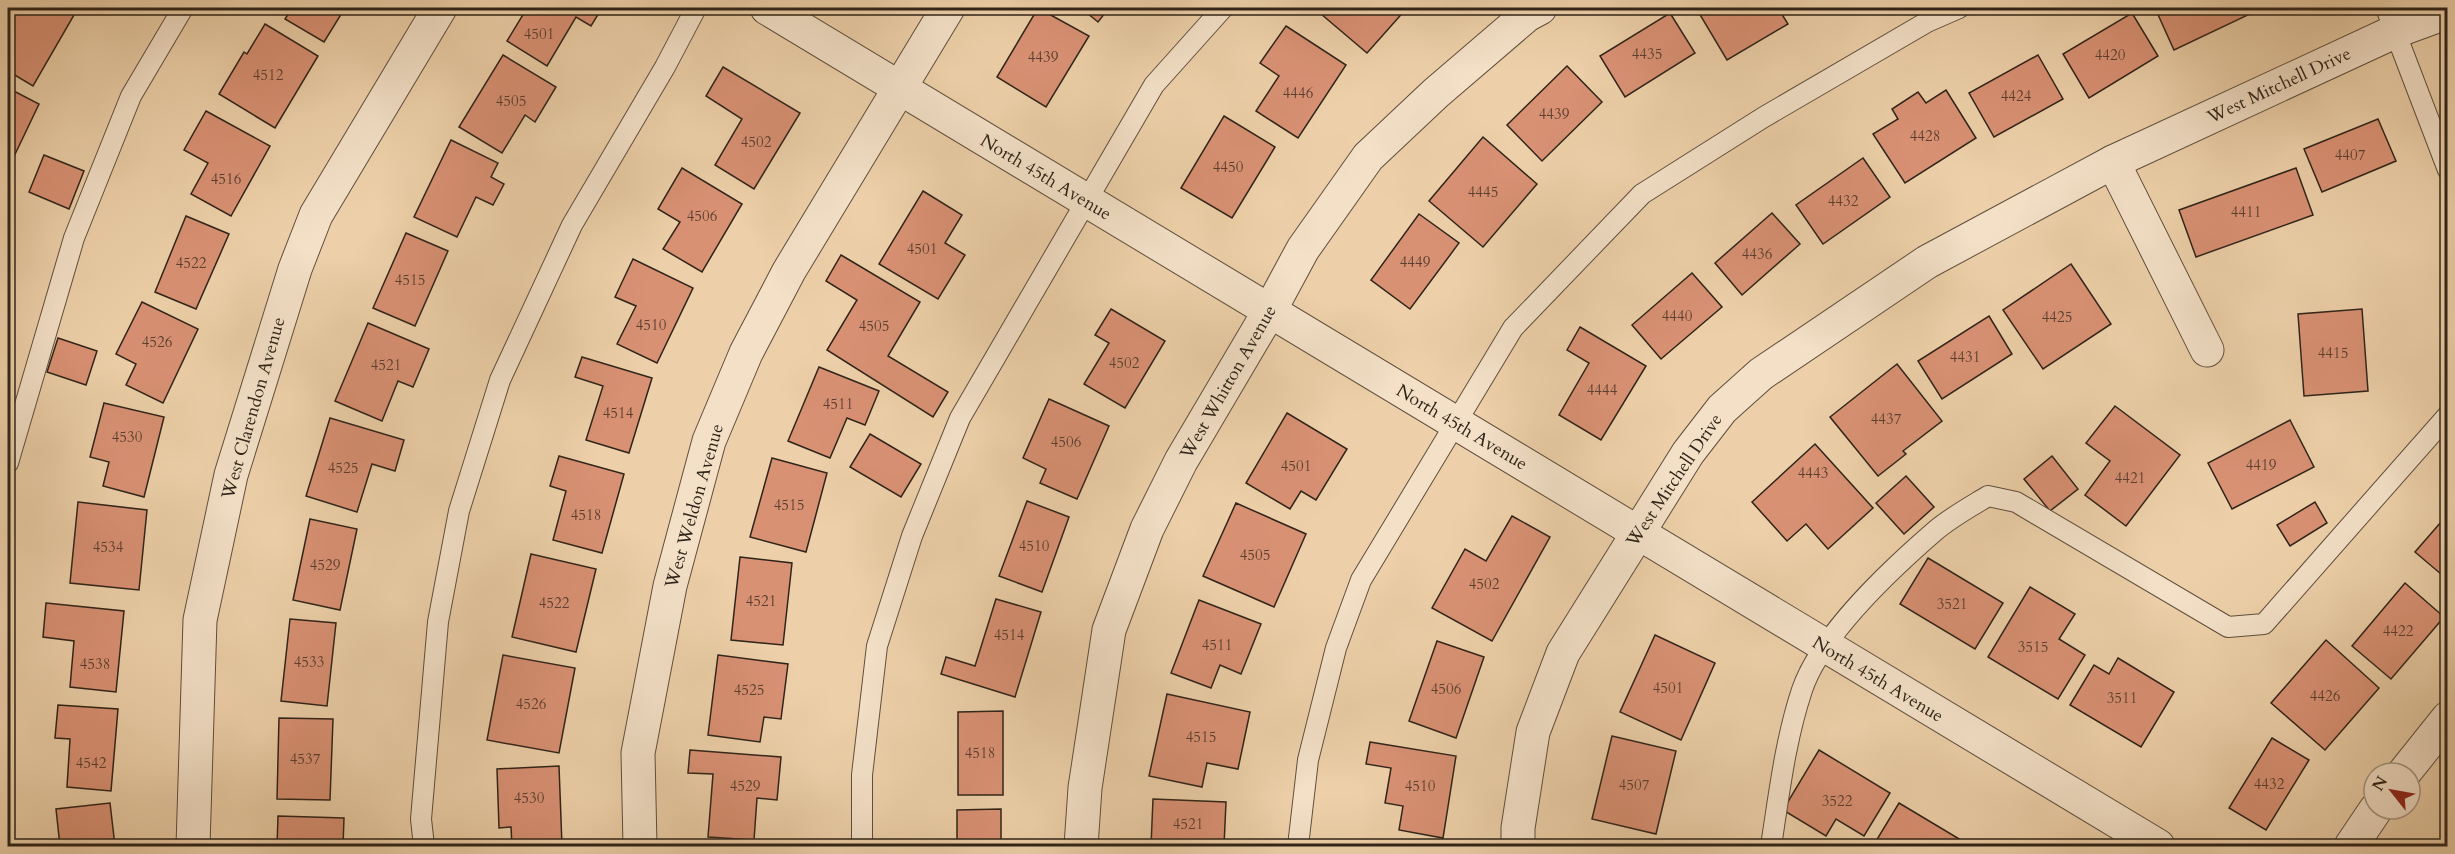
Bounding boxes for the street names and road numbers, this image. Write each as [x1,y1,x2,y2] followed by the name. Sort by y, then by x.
[2202,41,2355,130] street label: West Mitchell Drive
[975,128,1116,227] street label: North 45th Avenue
[1174,301,1283,465] street label: West Whitton Avenue
[215,314,291,503] street label: West Clarendon Avenue
[1391,378,1532,477] street label: North 45th Avenue
[1620,409,1728,553] street label: West Mitchell Drive
[659,421,730,592] street label: West Weldon Avenue
[1807,630,1948,729] street label: North 45th Avenue

